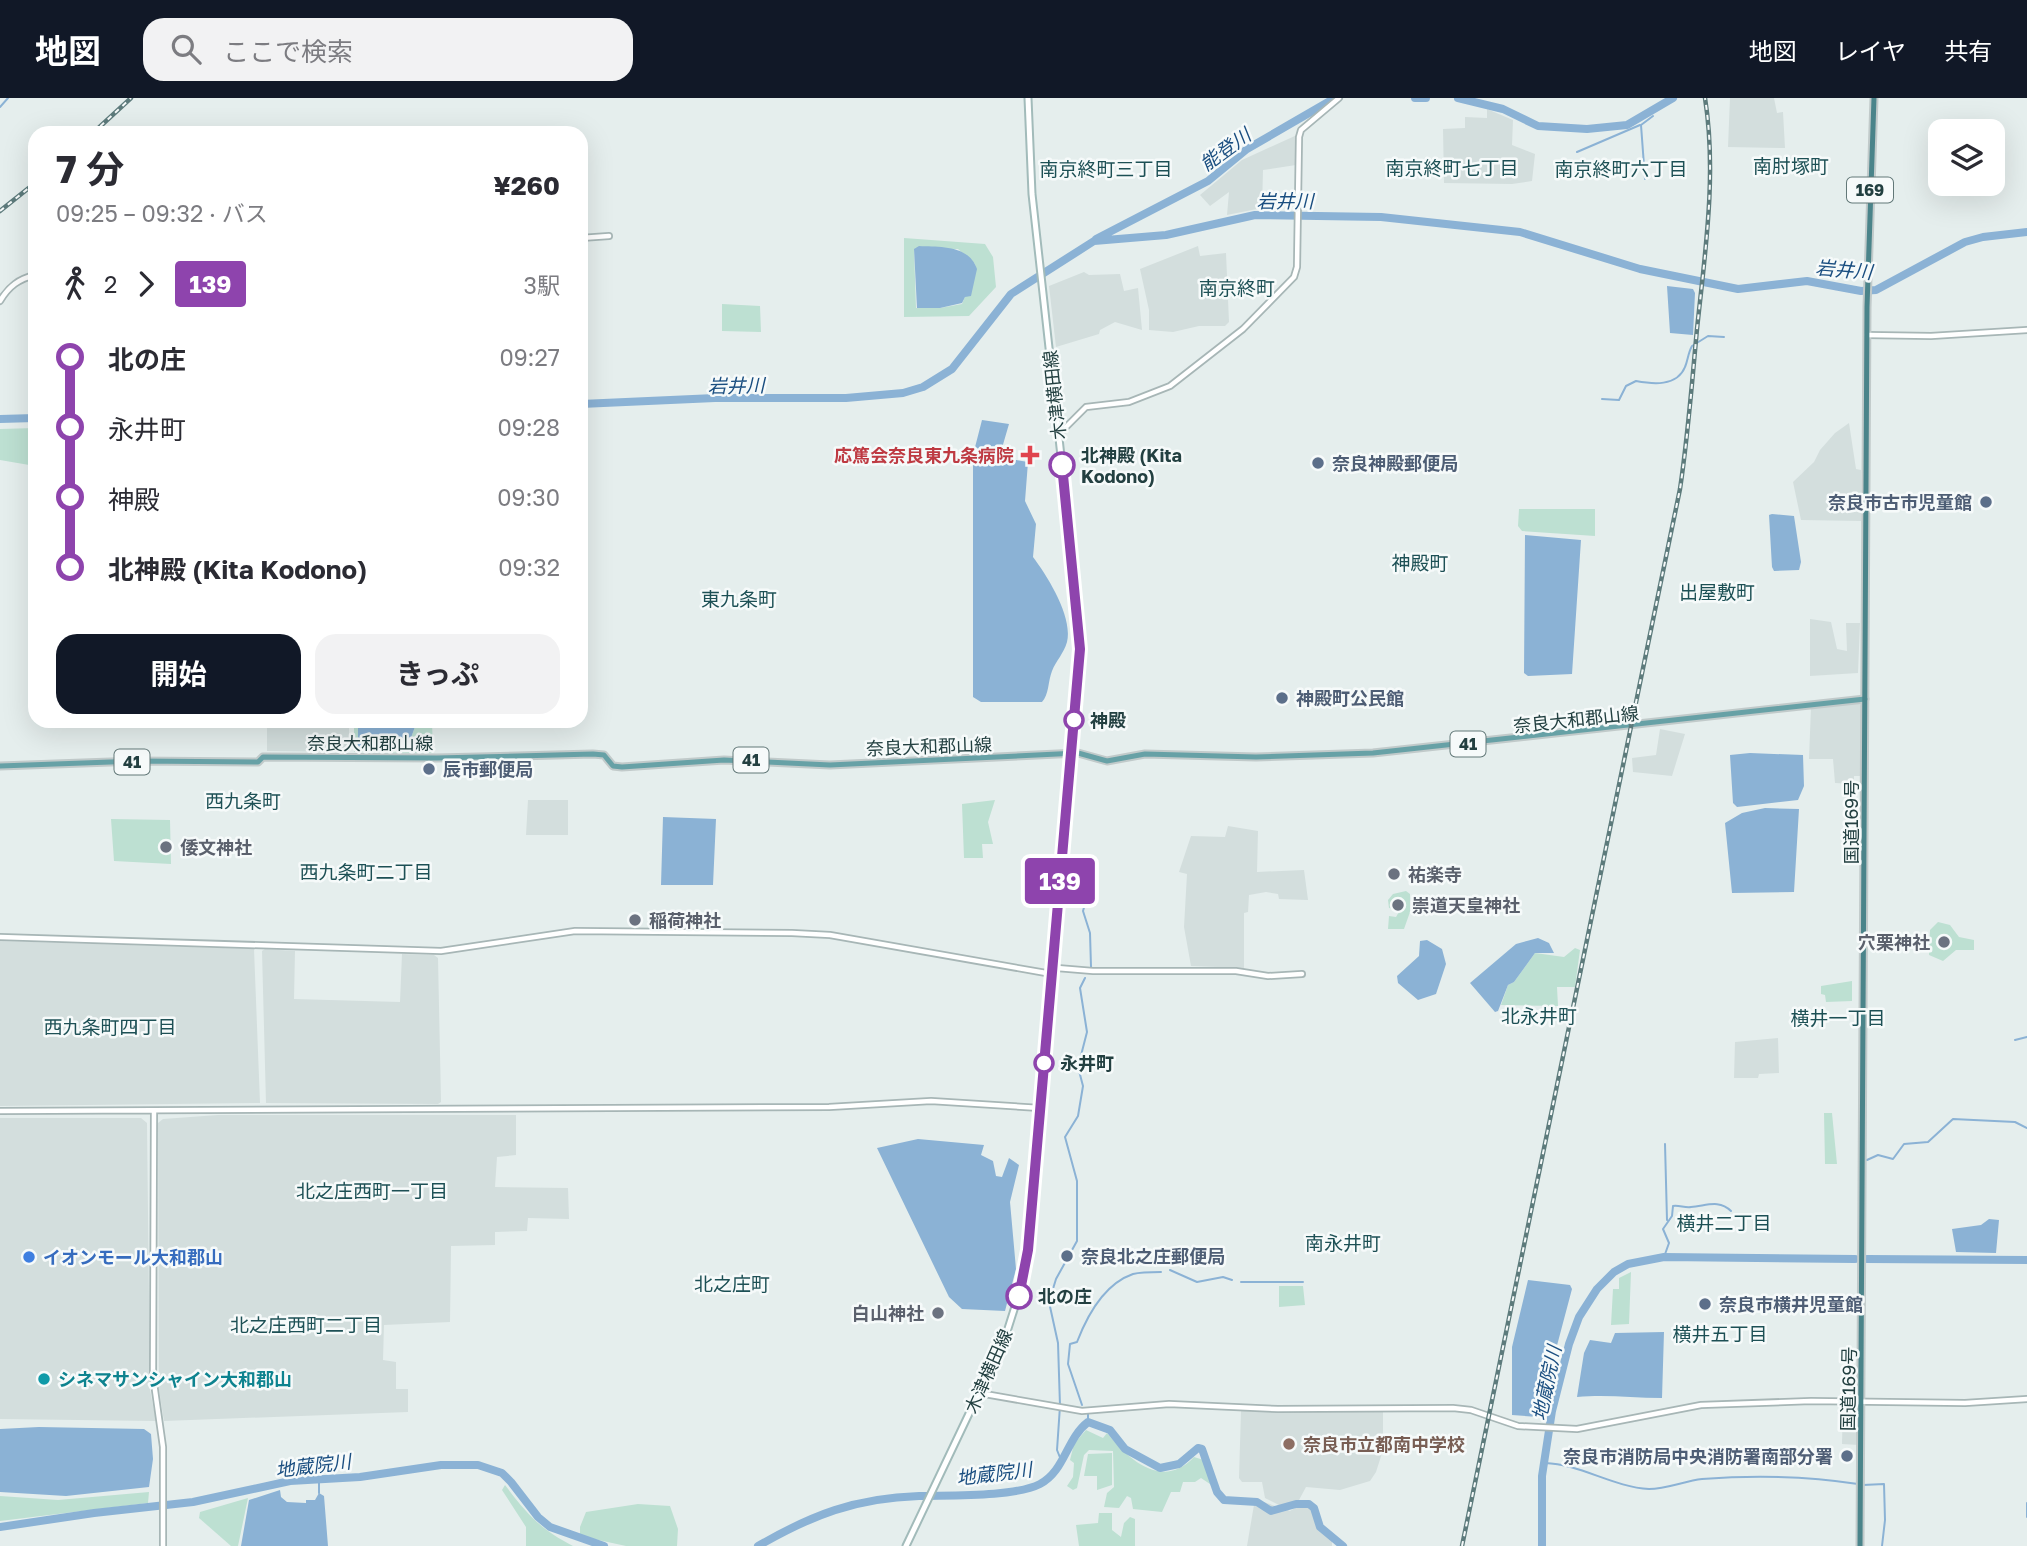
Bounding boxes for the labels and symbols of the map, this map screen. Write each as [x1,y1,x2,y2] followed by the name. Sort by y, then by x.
[1195,122,1256,175] water label: 能登川
[1753,154,1829,177] district label: 南肘塚町
[1385,156,1519,179] district label: 南京終町七丁目
[1039,157,1173,180] district label: 南京終町三丁目
[1554,157,1688,180] district label: 南京終町六丁目
[1847,178,1893,202] road number: 169
[1256,189,1315,212] water label: 岩井川
[1815,255,1875,283] water label: 岩井川
[1199,276,1275,299] district label: 南京終町
[1038,349,1070,441] street label: 木津横田線
[707,373,767,397] water label: 岩井川
[834,444,1014,466] place label: 応篤会奈良東九条病院
[1081,444,1182,487] place label: 北神殿 (Kita Kodono)
[1020,445,1040,465] marker: 応篤会奈良東九条病院
[1049,452,1075,478] marker: 北神殿 (Kita Kodono)
[1332,452,1458,474] place label: 奈良神殿郵便局
[1310,455,1326,471] marker: 奈良神殿郵便局
[1828,491,1972,513] place label: 奈良市古市児童館
[1978,494,1994,510] marker: 奈良市古市児童館
[1391,551,1449,574] district label: 神殿町
[1679,580,1755,603] district label: 出屋敷町
[701,587,777,610] district label: 東九条町
[1296,687,1404,709] place label: 神殿町公民館
[1274,690,1290,706] marker: 神殿町公民館
[1512,701,1640,737] street label: 奈良大和郡山線
[1090,709,1126,731] place label: 神殿
[1064,710,1084,730] marker: 神殿
[307,732,433,754] street label: 奈良大和郡山線
[1450,732,1486,757] road number: 41
[866,733,992,759] street label: 奈良大和郡山線
[734,748,768,772] road number: 41
[114,750,150,775] road number: 41
[443,758,533,780] place label: 辰市郵便局
[421,761,437,777] marker: 辰市郵便局
[1840,780,1862,864] street label: 国道169号
[205,789,281,812] district label: 西九条町
[180,836,252,858] place label: 倭文神社
[158,839,174,855] marker: 倭文神社
[1020,858,1100,904] line badge: 139
[299,860,433,883] district label: 西九条町二丁目
[1408,863,1462,885] place label: 祐楽寺
[1386,866,1402,882] marker: 祐楽寺
[1412,894,1520,916] place label: 崇道天皇神社
[1390,897,1406,913] marker: 崇道天皇神社
[649,909,721,931] place label: 稲荷神社
[627,912,643,928] marker: 稲荷神社
[1858,931,1930,953] place label: 穴栗神社
[1936,934,1952,950] marker: 穴栗神社
[1501,1004,1577,1027] district label: 北永井町
[1790,1006,1886,1029] district label: 横井一丁目
[43,1015,177,1038] district label: 西九条町四丁目
[1060,1052,1114,1074] place label: 永井町
[1034,1053,1054,1073] marker: 永井町
[296,1179,448,1202] district label: 北之庄西町一丁目
[1676,1211,1772,1234] district label: 横井二丁目
[1305,1231,1381,1254] district label: 南永井町
[1081,1245,1225,1267] place label: 奈良北之庄郵便局
[43,1246,223,1268] place label: イオンモール大和郡山
[1059,1248,1075,1264] marker: 奈良北之庄郵便局
[21,1249,37,1265] marker: イオンモール大和郡山
[694,1272,770,1295] district label: 北之庄町
[1006,1283,1032,1309] marker: 北の庄
[1038,1285,1092,1307] place label: 北の庄
[1719,1293,1863,1315] place label: 奈良市横井児童館
[1697,1296,1713,1312] marker: 奈良市横井児童館
[852,1302,924,1324] place label: 白山神社
[930,1305,946,1321] marker: 白山神社
[230,1313,382,1336] district label: 北之庄西町二丁目
[1672,1322,1768,1345] district label: 横井五丁目
[960,1325,1016,1417] street label: 木津横田線
[1527,1341,1566,1423] water label: 地蔵院川
[1836,1347,1860,1431] street label: 国道169号
[58,1368,292,1390] place label: シネマサンシャイン大和郡山
[36,1371,52,1387] marker: シネマサンシャイン大和郡山
[1303,1433,1465,1455] place label: 奈良市立都南中学校
[1281,1436,1297,1452] marker: 奈良市立都南中学校
[1563,1445,1833,1467] place label: 奈良市消防局中央消防署南部分署
[1839,1448,1855,1464] marker: 奈良市消防局中央消防署南部分署
[274,1449,354,1481] water label: 地蔵院川
[955,1457,1035,1489] water label: 地蔵院川

